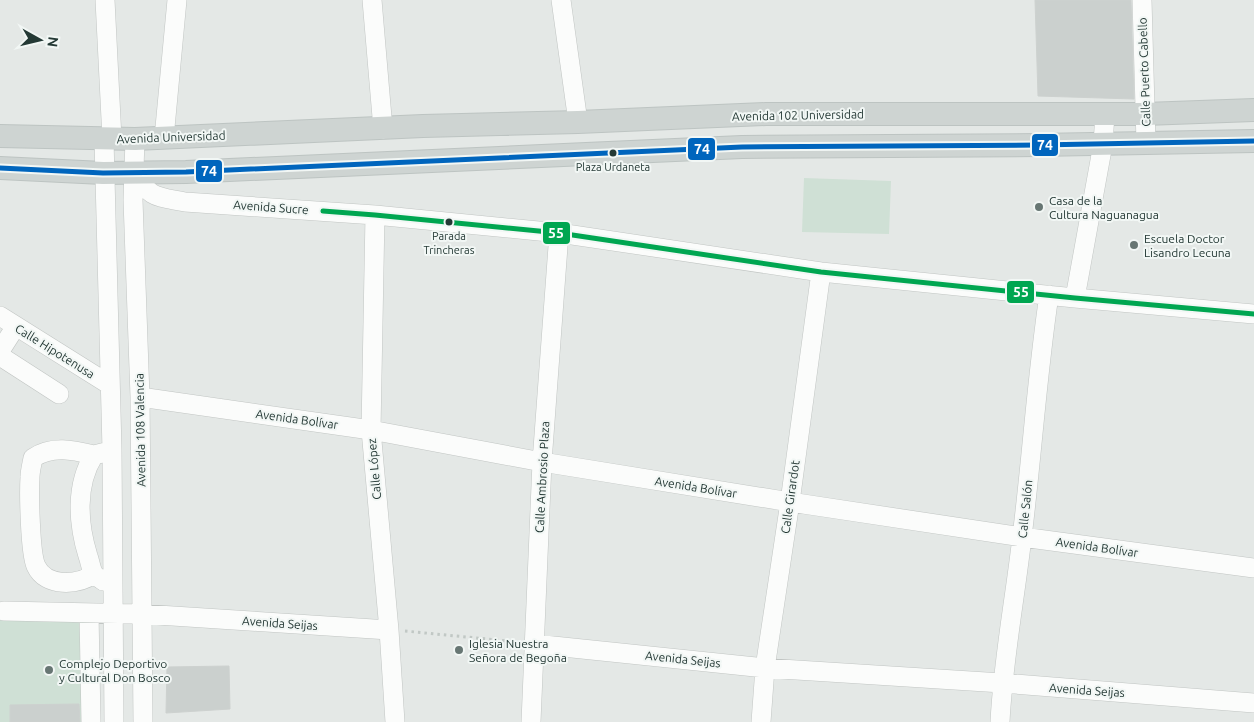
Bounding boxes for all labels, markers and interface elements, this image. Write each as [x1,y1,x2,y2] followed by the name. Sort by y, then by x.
[15,15,65,65] north arrow
[1136,17,1152,127] street label: Calle Puerto Cabello
[44,36,62,48] text: N
[732,107,864,123] street label: Avenida 102 Universidad
[116,129,226,145] street label: Avenida Universidad
[1031,133,1059,157] line badge: 74
[687,137,716,161] line badge: 74
[1037,137,1053,153] text: 74
[694,141,710,157] text: 74
[608,148,618,158] marker: Plaza Urdaneta
[195,159,223,183] line badge: 74
[576,161,650,173] place label: Plaza Urdaneta
[201,163,217,179] text: 74
[1049,194,1159,221] place label: Casa de la Cultura Naguanagua
[233,198,309,216] street label: Avenida Sucre
[1033,201,1045,213] marker: Casa de la Cultura Naguanagua
[444,217,454,227] marker: Parada Trincheras
[542,221,571,245] line badge: 55
[548,225,564,241] text: 55
[424,230,475,256] place label: Parada Trincheras
[1144,232,1231,259] place label: Escuela Doctor Lisandro Lecuna
[1128,239,1140,251] marker: Escuela Doctor Lisandro Lecuna
[1006,280,1035,304] line badge: 55
[1013,284,1029,300] text: 55
[13,321,97,381] street label: Calle Hipotenusa
[133,373,147,487] street label: Avenida 108 Valencia
[255,407,339,431] street label: Avenida Bolívar
[533,421,551,533] street label: Calle Ambrosio Plaza
[365,437,383,500] street label: Calle López
[778,459,802,535] street label: Calle Girardot
[654,474,738,500] street label: Avenida Bolívar
[1015,479,1035,539] street label: Calle Salón
[1055,535,1139,559] street label: Avenida Bolívar
[242,614,318,632] street label: Avenida Seijas
[469,637,567,664] place label: Iglesia Nuestra Señora de Begoña
[453,644,465,656] marker: Iglesia Nuestra Señora de Begoña
[645,649,721,669] street label: Avenida Seijas
[59,657,170,684] place label: Complejo Deportivo y Cultural Don Bosco
[43,664,55,676] marker: Complejo Deportivo y Cultural Don Bosco
[1049,681,1125,699] street label: Avenida Seijas

